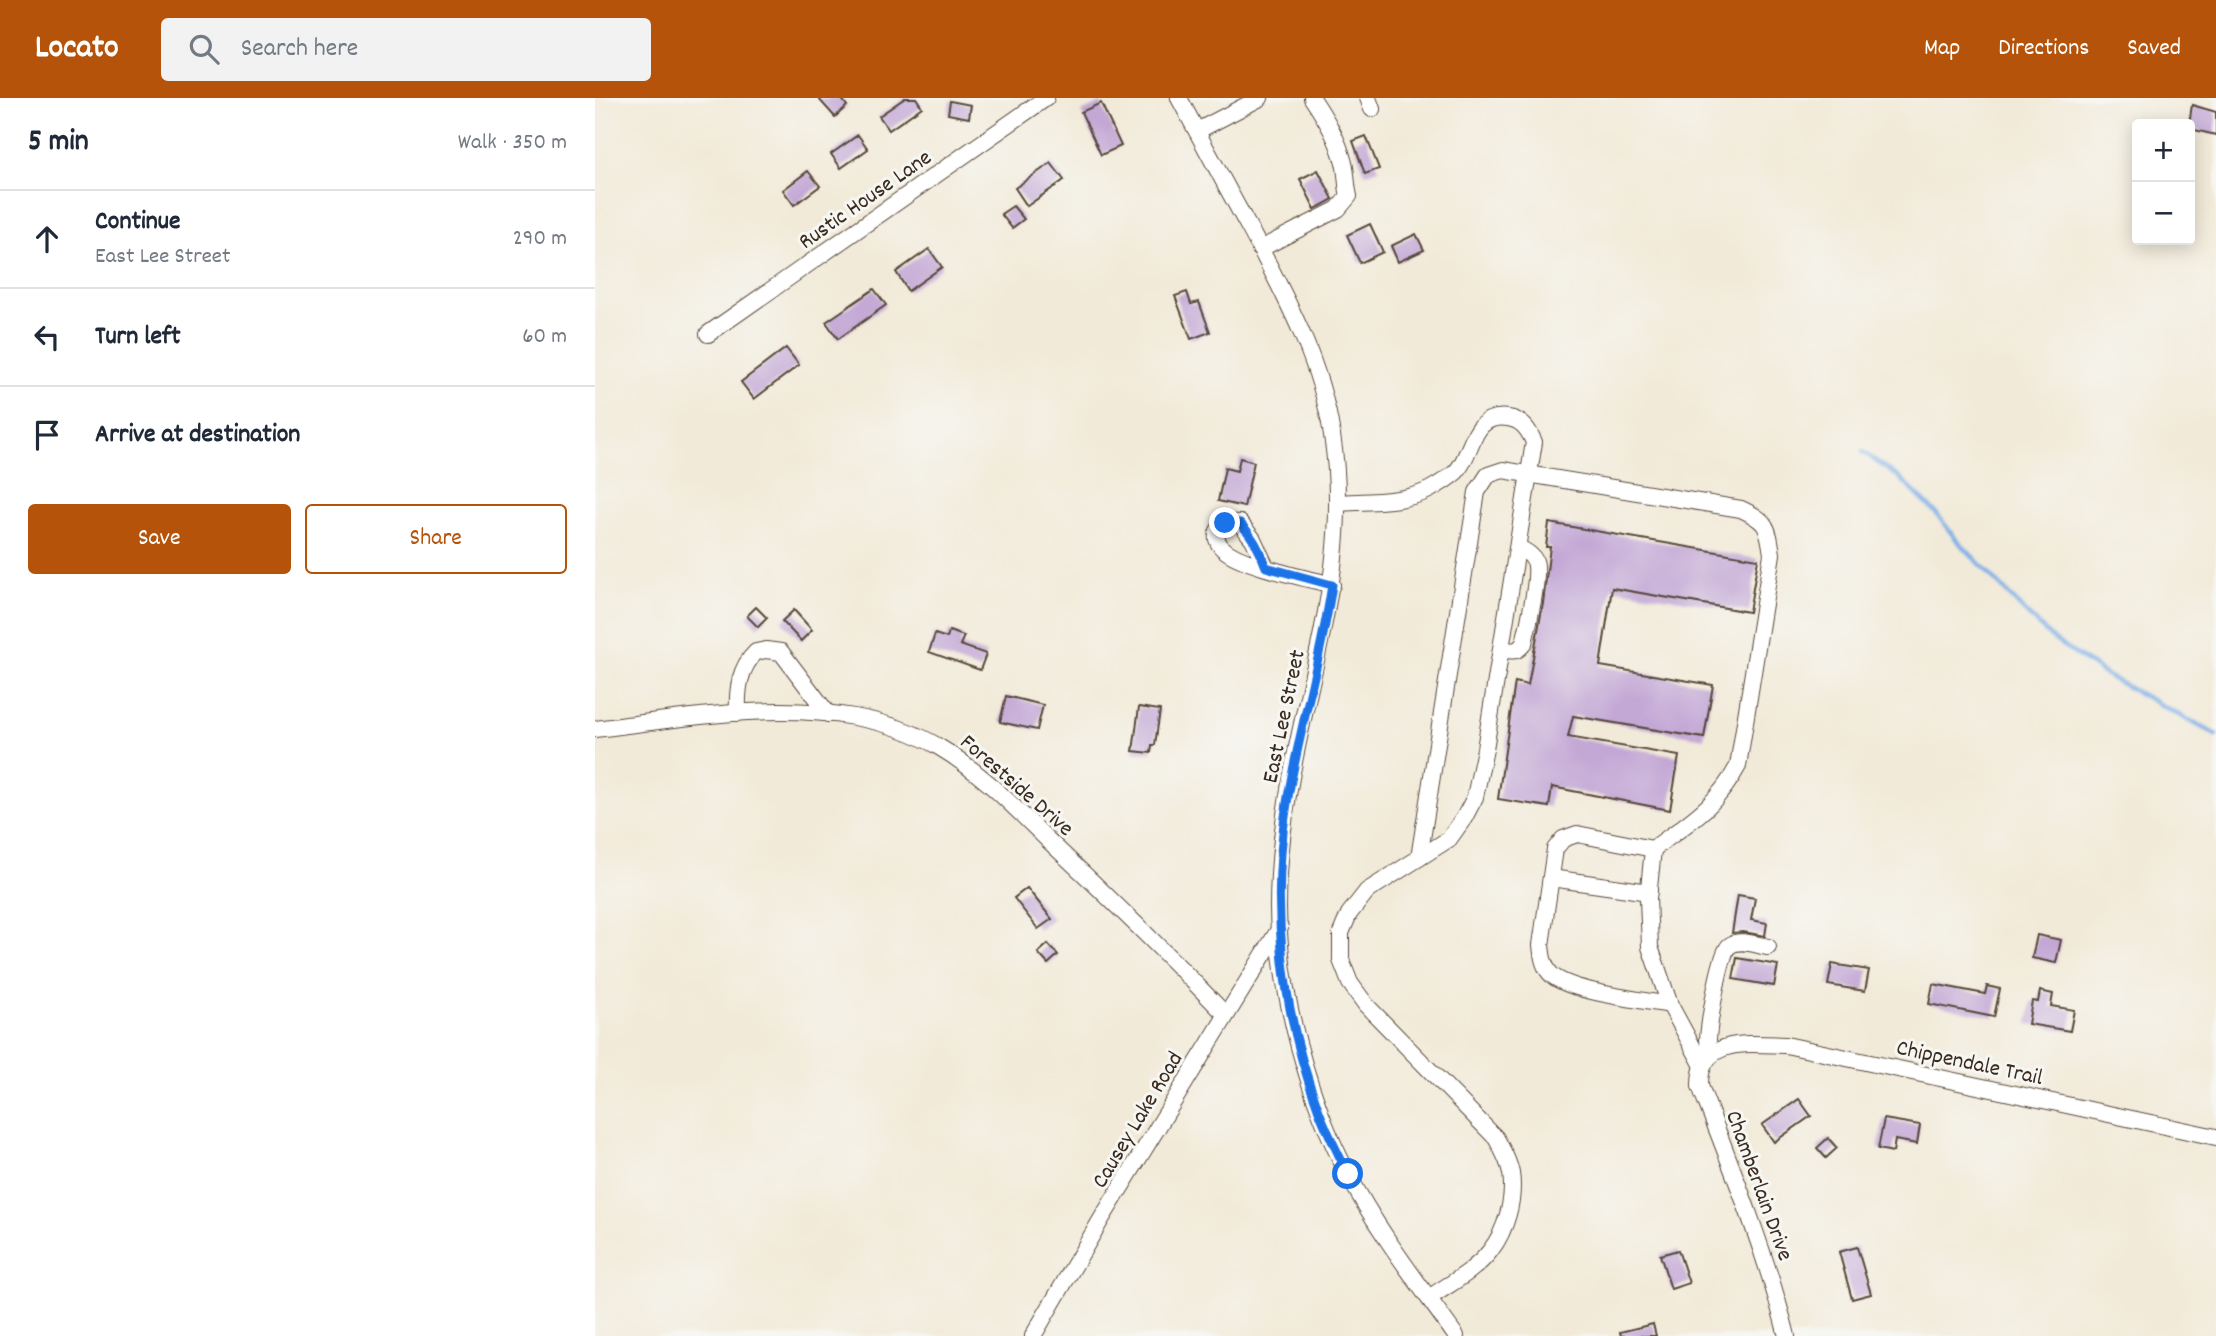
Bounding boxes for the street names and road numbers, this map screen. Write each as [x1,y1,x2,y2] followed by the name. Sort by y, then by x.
[793,143,939,259] street label: Rustic House Lane
[1255,647,1316,786] street label: East Lee Street
[951,728,1080,846] street label: Forestside Drive
[1893,1033,2046,1096] street label: Chippendale Trail
[1085,1046,1193,1196] street label: Causey Lake Road
[1715,1106,1800,1266] street label: Chamberlain Drive

